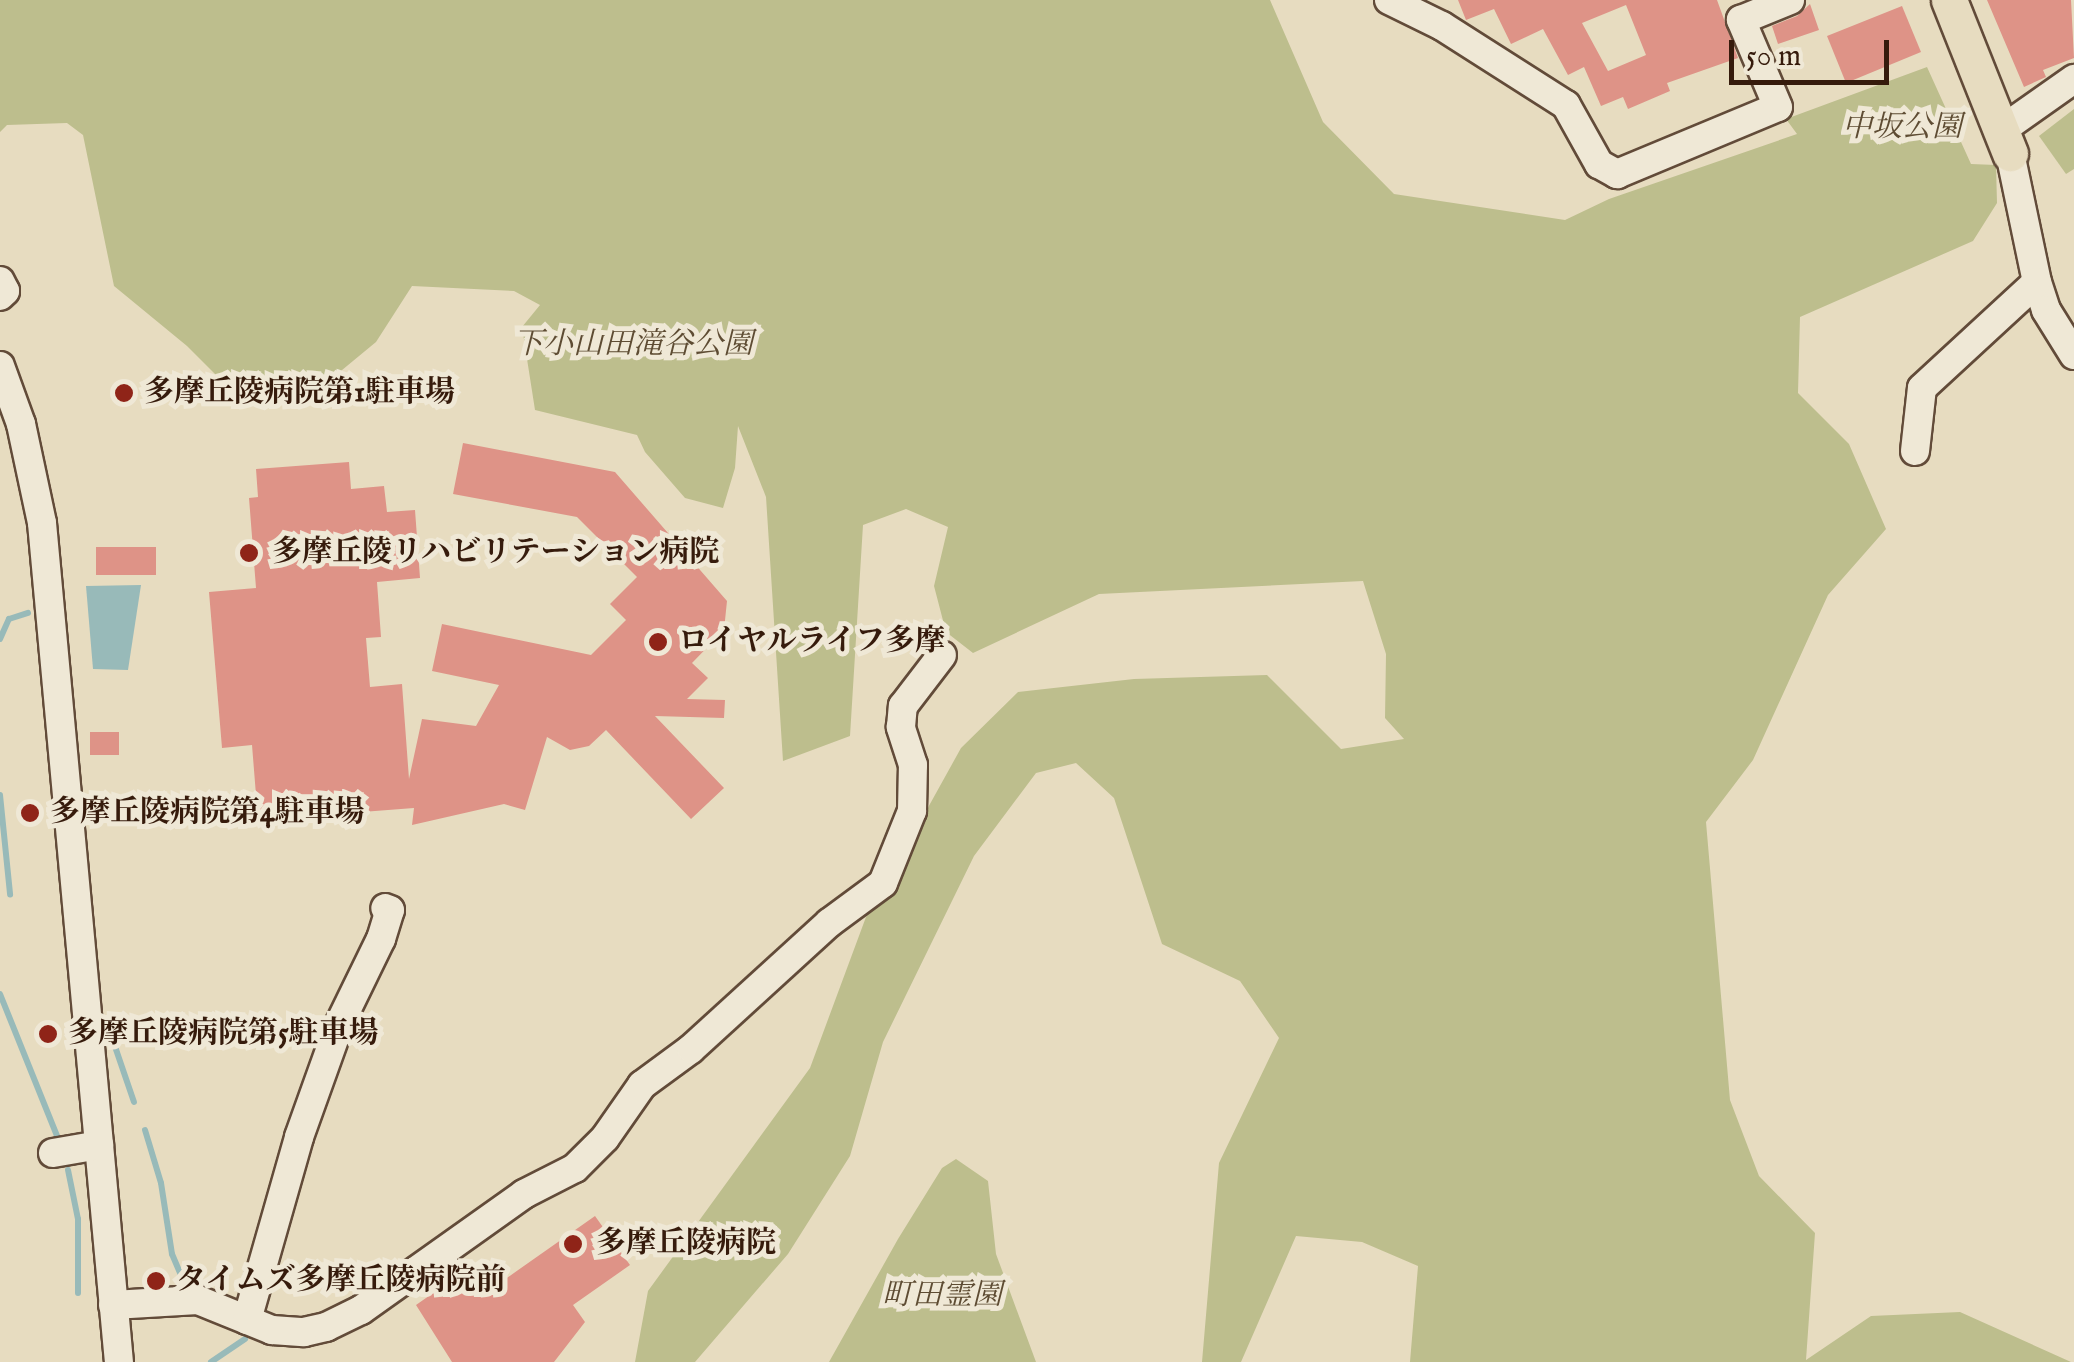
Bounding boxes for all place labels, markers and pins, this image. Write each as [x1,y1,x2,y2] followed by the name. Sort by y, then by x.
[144,375,455,411] place label: 多摩丘陵病院第1駐車場
[113,382,135,404] marker: 多摩丘陵病院第1駐車場
[272,535,722,571] place label: 多摩丘陵リハビリテーション病院
[236,540,262,566] marker: 多摩丘陵リハビリテーション病院
[678,624,948,660] place label: ロイヤルライフ多摩
[647,631,669,653] marker: ロイヤルライフ多摩
[50,795,365,831] place label: 多摩丘陵病院第4駐車場
[19,802,41,824] marker: 多摩丘陵病院第4駐車場
[68,1016,379,1052] place label: 多摩丘陵病院第5駐車場
[37,1023,59,1045] marker: 多摩丘陵病院第5駐車場
[596,1226,776,1262] place label: 多摩丘陵病院
[560,1231,586,1257] marker: 多摩丘陵病院
[176,1263,506,1299] place label: タイムズ多摩丘陵病院前
[145,1270,167,1292] marker: タイムズ多摩丘陵病院前

